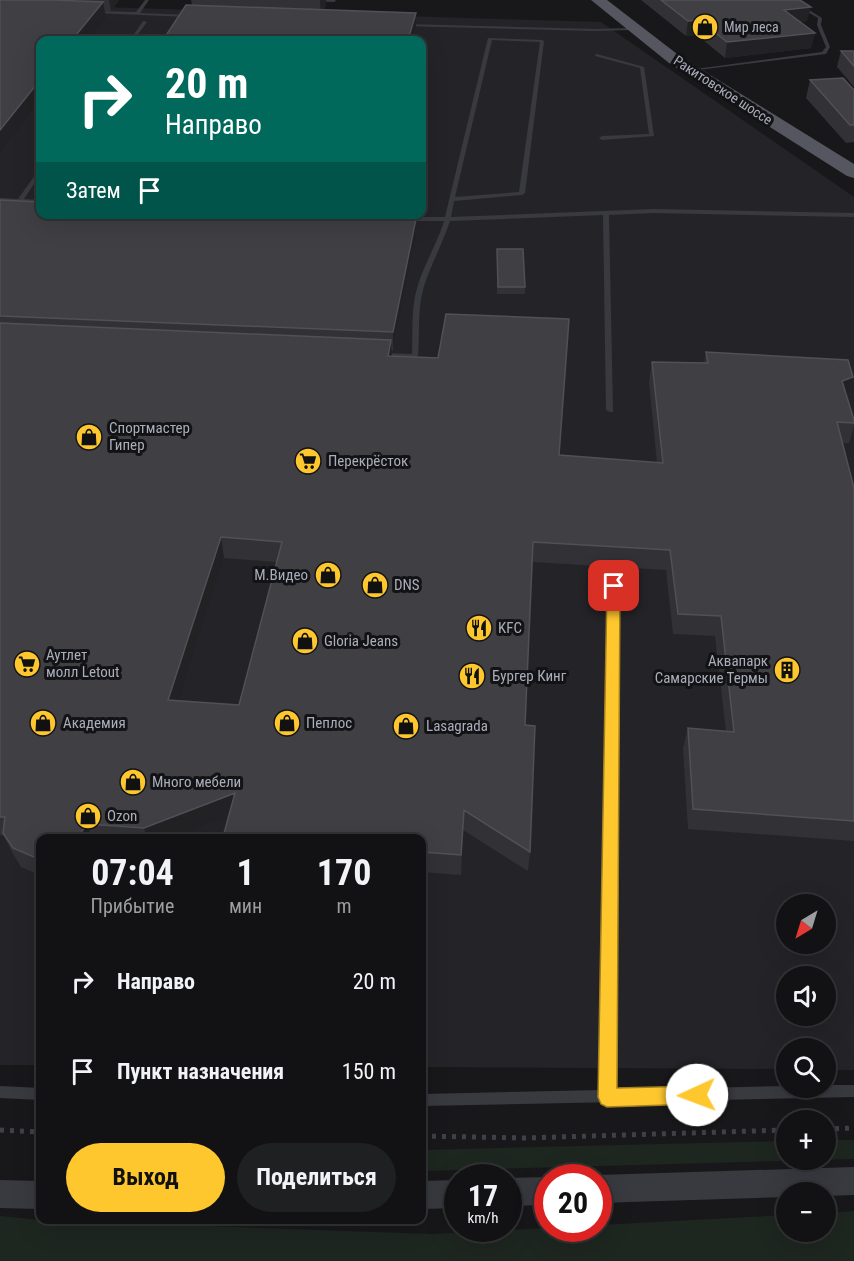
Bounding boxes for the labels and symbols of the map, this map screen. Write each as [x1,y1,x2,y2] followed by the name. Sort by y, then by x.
[690,12,720,42] shop icon: Мир леса
[724,19,779,35] place label: Мир леса
[671,52,776,128] street label: Ракитовское шоссе
[109,419,190,454] place label: Спортмастер Гипер
[74,422,104,452] shop icon: Спортмастер Гипер
[293,446,323,476] supermarket icon: Перекрёсток
[328,452,408,470] place label: Перекрёсток
[313,560,343,590] shop icon: М.Видео
[588,560,639,611] pin
[254,566,308,584] place label: М.Видео
[360,570,390,600] shop icon: DNS
[394,576,420,594] place label: DNS
[464,613,494,643] restaurant icon: KFC
[498,619,522,637] place label: KFC
[290,626,320,656] shop icon: Gloria Jeans
[324,632,398,650] place label: Gloria Jeans
[46,646,120,681] place label: Аутлет молл Letout
[12,649,42,679] supermarket icon: Аутлет молл Letout
[655,652,768,687] place label: Аквапарк Самарские Термы
[772,655,802,685] building icon: Аквапарк Самарские Термы
[457,661,487,691] restaurant icon: Бургер Кинг
[492,667,567,685] place label: Бургер Кинг
[28,708,58,738] shop icon: Академия
[272,708,302,738] shop icon: Пеплос
[391,711,421,741] shop icon: Lasagrada
[63,714,126,732] place label: Академия
[306,714,352,732] place label: Пеплос
[426,717,488,735] place label: Lasagrada
[118,767,148,797] shop icon: Много мебели
[152,773,241,791] place label: Много мебели
[73,801,103,831] shop icon: Ozon
[107,807,137,825] place label: Ozon
[776,894,836,954] north arrow
[665,1063,729,1127] position arrow
[534,1164,612,1242] speed limit sign: 20

